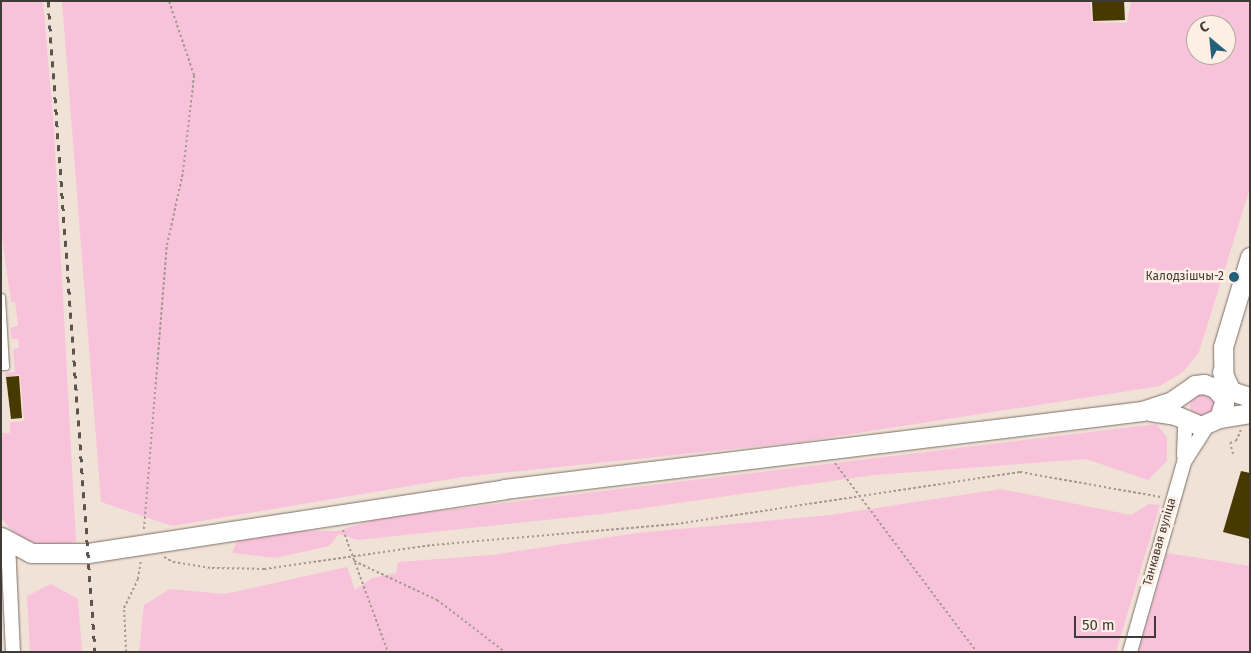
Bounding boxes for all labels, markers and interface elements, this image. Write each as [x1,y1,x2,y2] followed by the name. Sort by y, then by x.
[1186,15,1236,65] north arrow
[1197,18,1212,37] text: С
[1146,270,1224,284] place label: Калодзішчы-2
[1228,271,1240,283] marker: Калодзішчы-2
[1141,496,1179,588] street label: Танкавая вуліца
[1076,606,1158,638] scale bar
[1082,616,1115,634] text: 50 m

